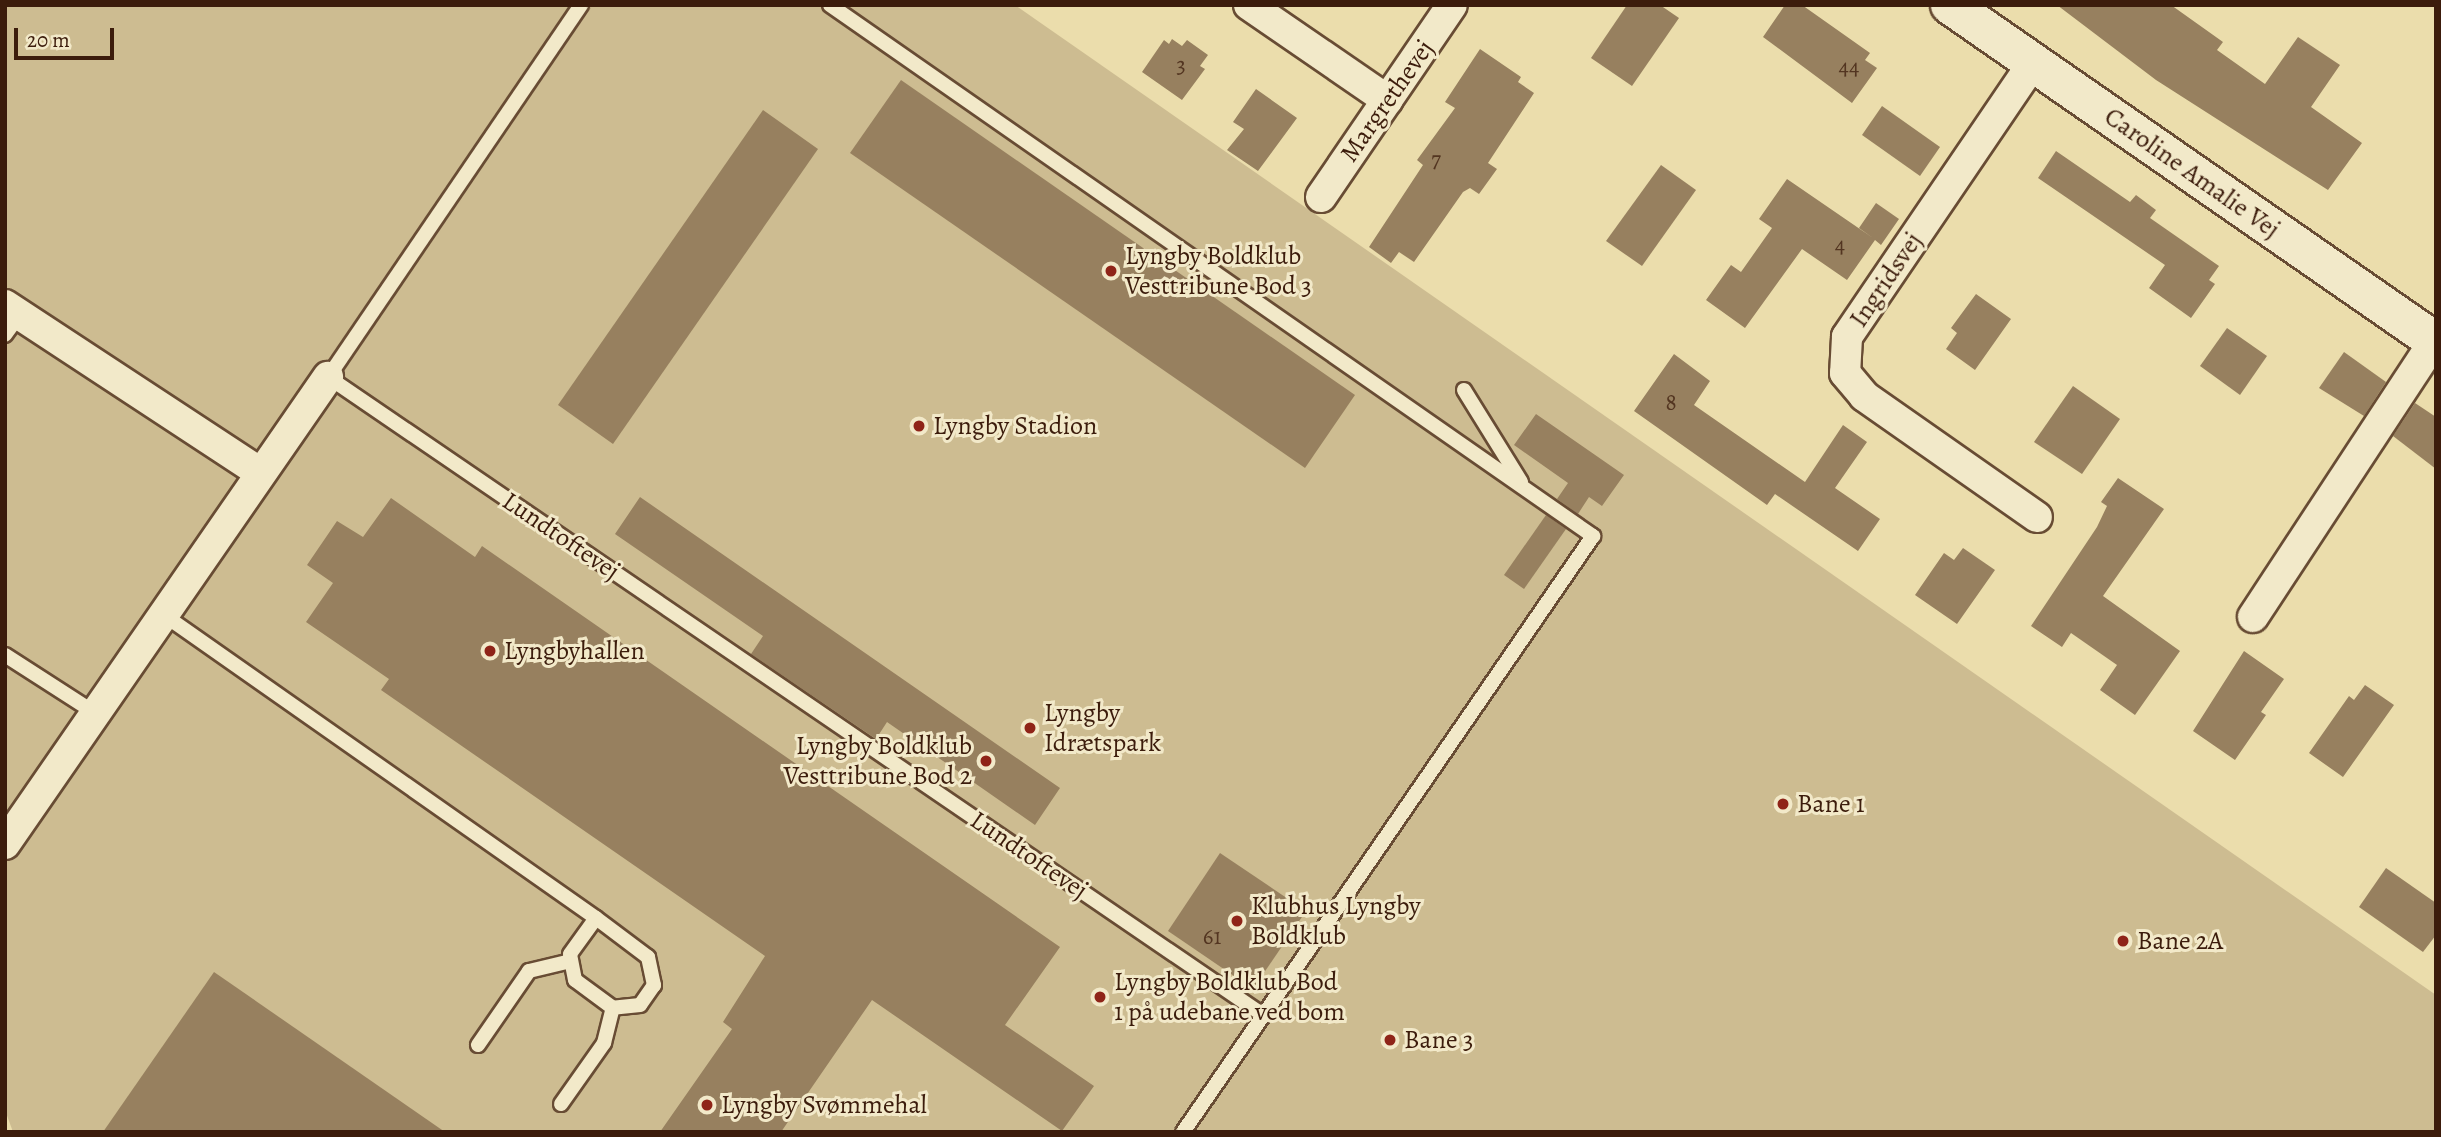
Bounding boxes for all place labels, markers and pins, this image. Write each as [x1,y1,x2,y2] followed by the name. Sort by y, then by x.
[1125,240,1312,302] place label: Lyngby Boldklub Vesttribune Bod 3
[1103,263,1119,279] marker: Lyngby Boldklub Vesttribune Bod 3
[933,410,1097,442] place label: Lyngby Stadion
[911,418,927,434] marker: Lyngby Stadion
[504,635,645,667] place label: Lyngbyhallen
[482,643,498,659] marker: Lyngbyhallen
[1044,697,1161,758] place label: Lyngby Idrætspark
[1022,720,1038,736] marker: Lyngby Idrætspark
[784,730,972,792] place label: Lyngby Boldklub Vesttribune Bod 2
[978,753,994,769] marker: Lyngby Boldklub Vesttribune Bod 2
[1797,788,1865,820] place label: Bane 1
[1775,796,1791,812] marker: Bane 1
[1251,890,1421,951] place label: Klubhus Lyngby Boldklub
[1229,913,1245,929] marker: Klubhus Lyngby Boldklub
[2137,925,2223,957] place label: Bane 2A
[2115,933,2131,949] marker: Bane 2A
[1114,966,1345,1028] place label: Lyngby Boldklub Bod 1 på udebane ved bom
[1092,989,1108,1005] marker: Lyngby Boldklub Bod 1 på udebane ved bom
[1404,1024,1473,1056] place label: Bane 3
[1382,1032,1398,1048] marker: Bane 3
[721,1089,927,1121] place label: Lyngby Svømmehal
[699,1097,715,1113] marker: Lyngby Svømmehal

